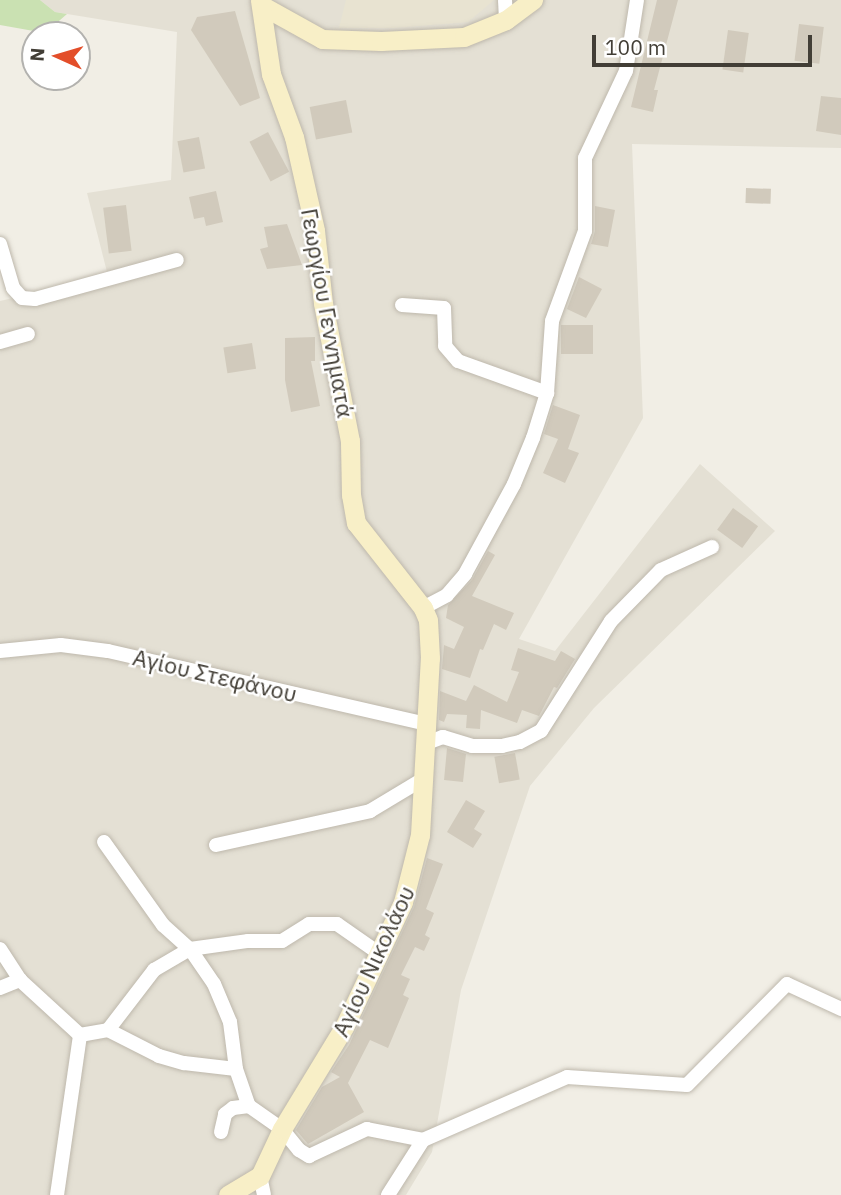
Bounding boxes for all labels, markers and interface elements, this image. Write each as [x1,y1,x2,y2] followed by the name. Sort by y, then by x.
[21,21,91,91] north arrow
[596,21,816,65] scale bar
[605,33,666,61] text: 100 m
[25,47,49,62] text: N
[296,206,360,420] street label: Γεωργίου Γεννηματά
[130,643,300,707] street label: Αγίου Στεφάνου
[326,881,420,1041] street label: Αγίου Νικολάου

